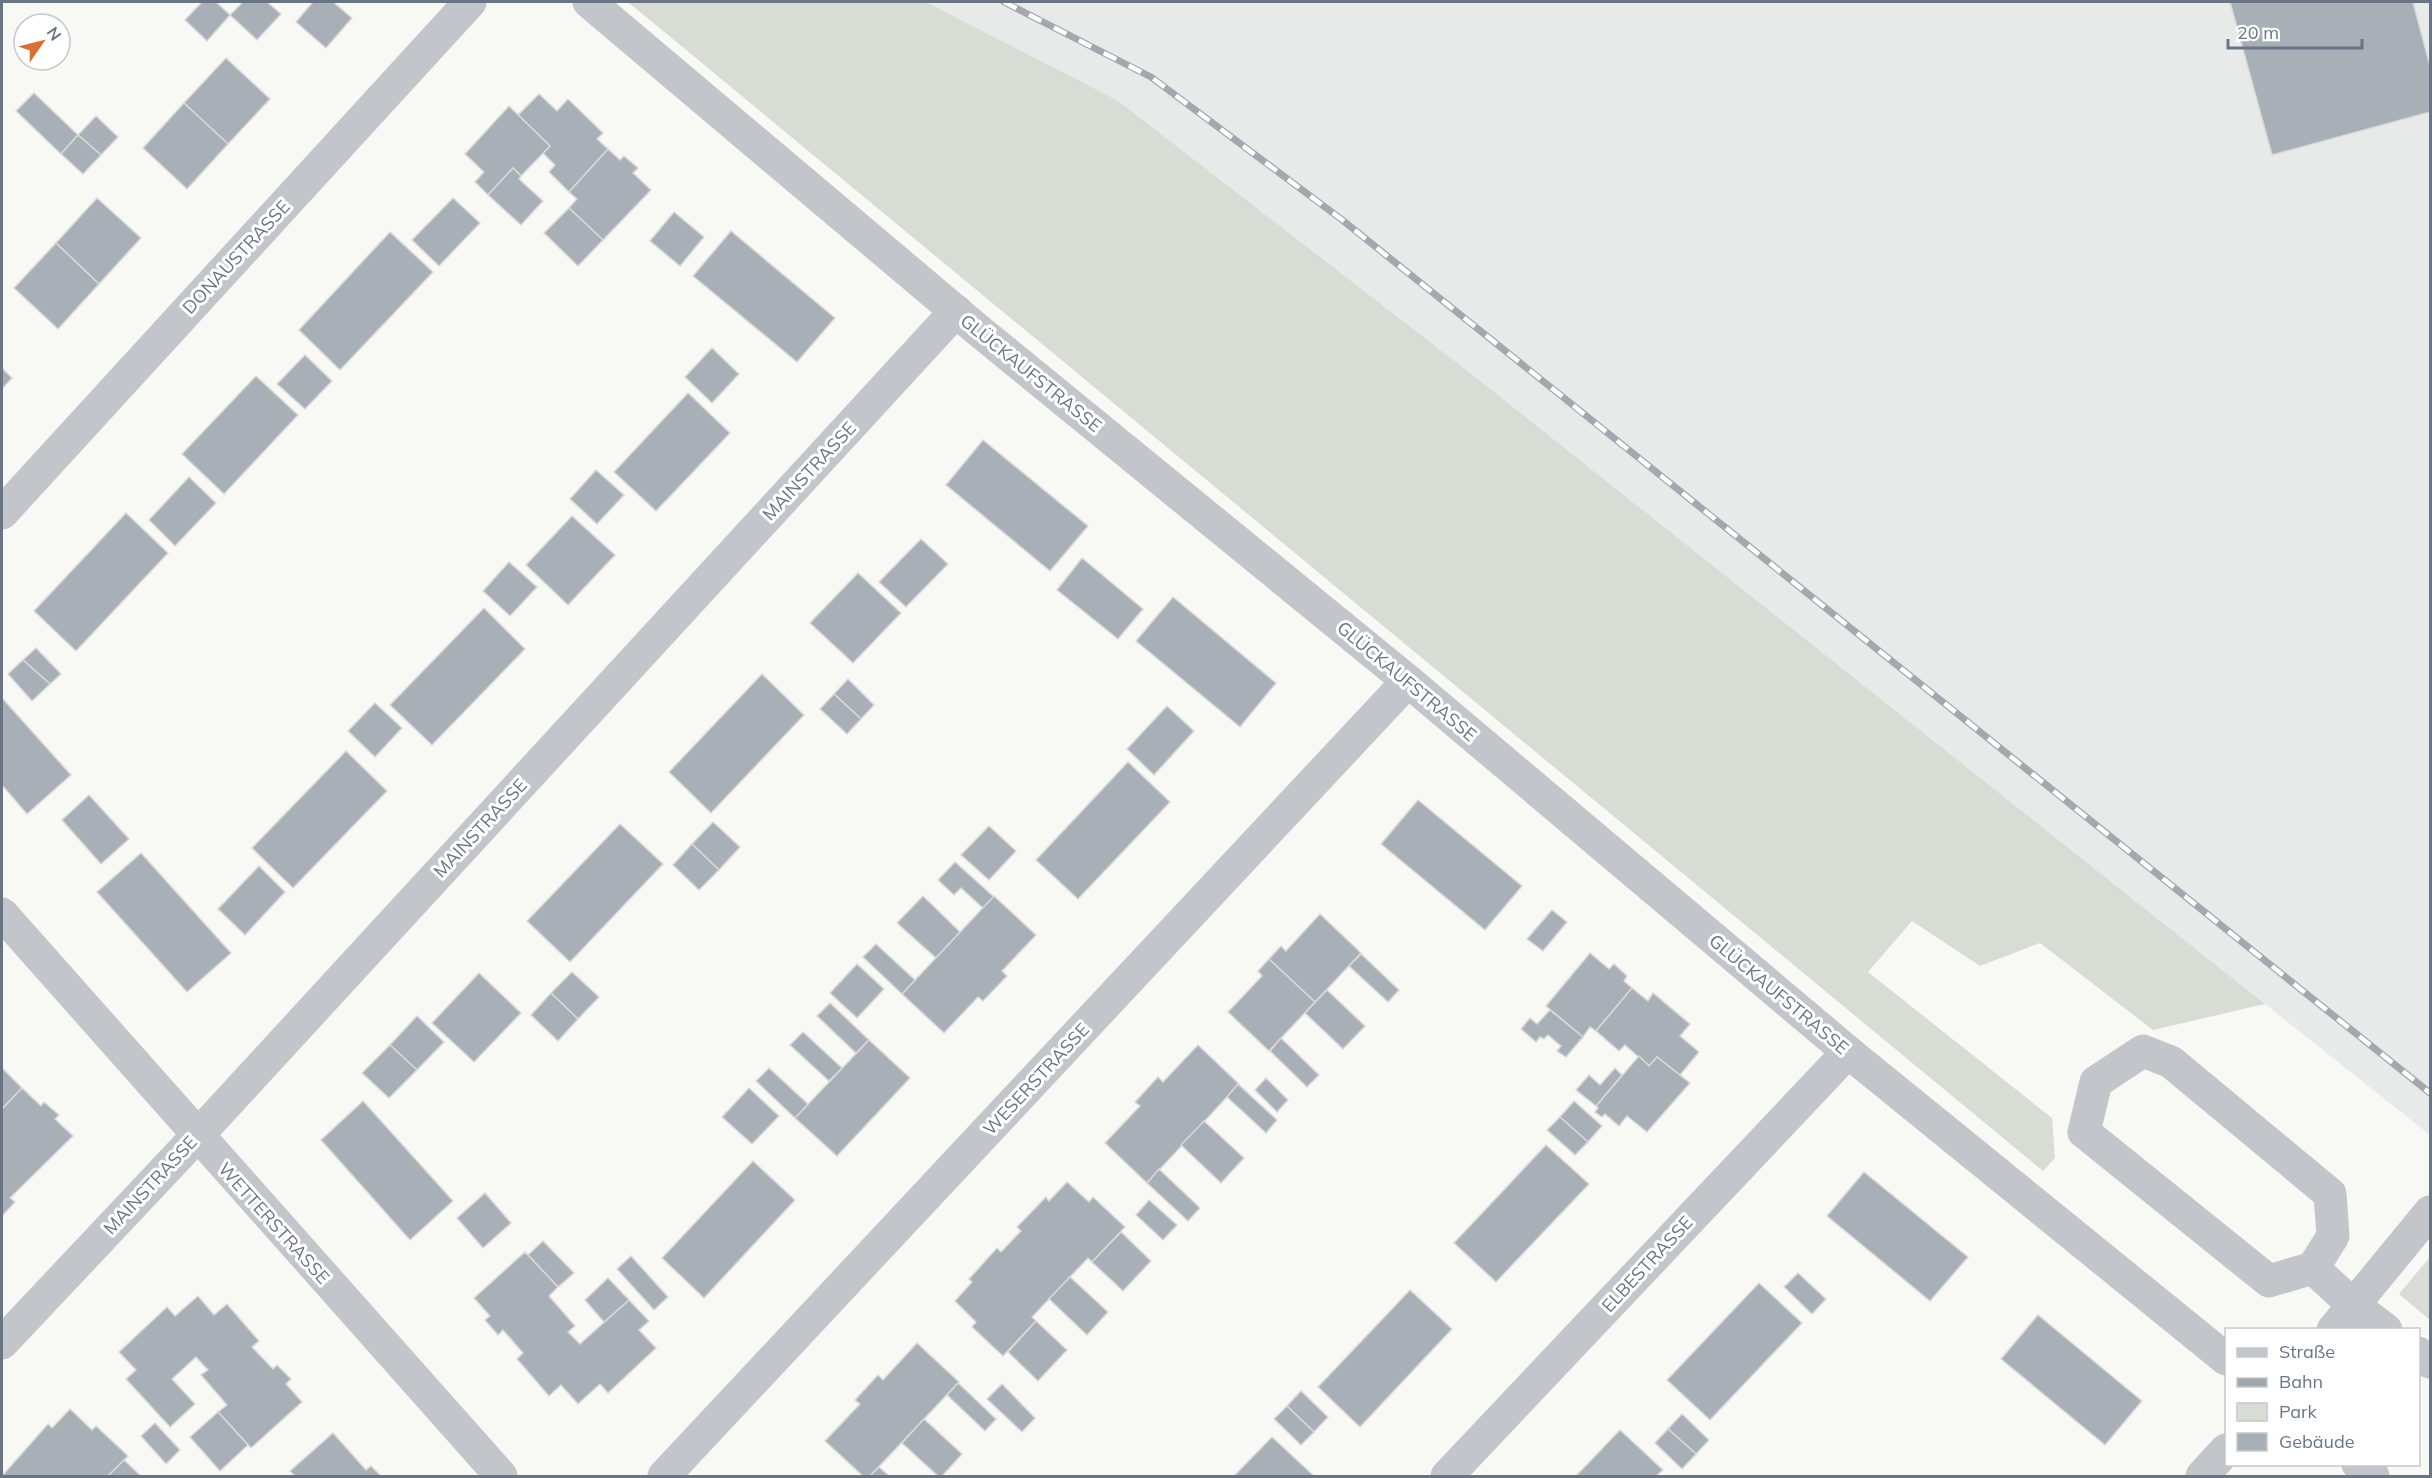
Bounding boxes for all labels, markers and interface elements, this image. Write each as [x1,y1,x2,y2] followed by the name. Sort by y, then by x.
[12,12,72,72] north arrow
[2228,12,2362,50] scale bar
[2237,21,2279,44] text: 20 m
[43,23,66,44] text: N
[177,195,295,319] street label: DONAUSTRASSE
[956,309,1106,437] street label: GLÜCKAUFSTRASSE
[757,417,861,525] street label: MAINSTRASSE
[1333,616,1481,746] street label: GLÜCKAUFSTRASSE
[428,774,532,882] street label: MAINSTRASSE
[1705,929,1853,1059] street label: GLÜCKAUFSTRASSE
[978,1018,1094,1140] street label: WESERSTRASSE
[98,1131,202,1239] street label: MAINSTRASSE
[213,1158,335,1288] street label: WETTERSTRASSE
[1597,1211,1697,1317] street label: ELBESTRASSE
[2225,1328,2420,1466] legend
[2279,1340,2335,1363] text: Straße
[2279,1370,2323,1393] text: Bahn
[2279,1400,2318,1423] text: Park
[2279,1430,2355,1453] text: Gebäude

